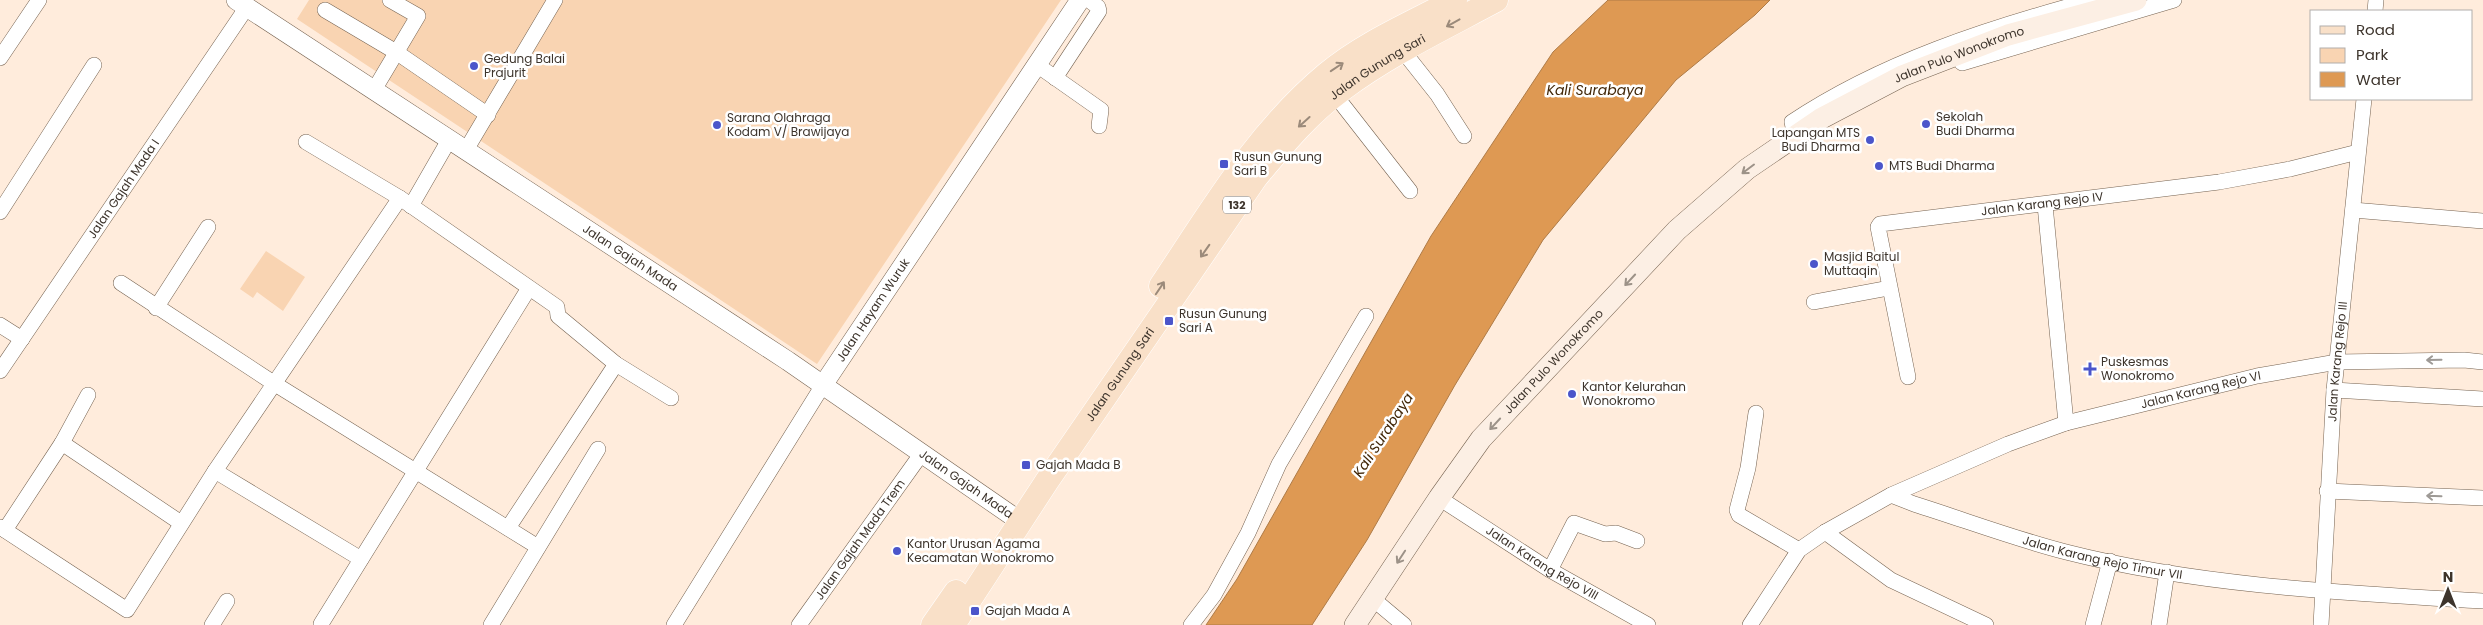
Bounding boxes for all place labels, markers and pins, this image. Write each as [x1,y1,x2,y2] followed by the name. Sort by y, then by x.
[484,50,565,81] place label: Gedung Balai Prajurit
[468,60,480,72] marker: Gedung Balai Prajurit
[1936,108,2015,139] place label: Sekolah Budi Dharma
[727,109,849,140] place label: Sarana Olahraga Kodam V/ Brawijaya
[1920,118,1932,130] marker: Sekolah Budi Dharma
[711,119,723,131] marker: Sarana Olahraga Kodam V/ Brawijaya
[1772,124,1860,155] place label: Lapangan MTS Budi Dharma
[1864,134,1876,146] marker: Lapangan MTS Budi Dharma
[1234,148,1322,179] place label: Rusun Gunung Sari B
[1889,157,1995,174] place label: MTS Budi Dharma
[1218,158,1230,170] marker: Rusun Gunung Sari B
[1873,160,1885,172] marker: MTS Budi Dharma
[1824,248,1899,279] place label: Masjid Baitul Muttaqin
[1808,258,1820,270] marker: Masjid Baitul Muttaqin
[1179,305,1267,336] place label: Rusun Gunung Sari A
[1163,315,1175,327] marker: Rusun Gunung Sari A
[2101,353,2174,384] place label: Puskesmas Wonokromo
[2083,362,2097,376] marker: Puskesmas Wonokromo
[1582,378,1686,409] place label: Kantor Kelurahan Wonokromo
[1566,388,1578,400] marker: Kantor Kelurahan Wonokromo
[1036,456,1121,473] place label: Gajah Mada B
[1020,459,1032,471] marker: Gajah Mada B
[907,535,1054,566] place label: Kantor Urusan Agama Kecamatan Wonokromo
[891,545,903,557] marker: Kantor Urusan Agama Kecamatan Wonokromo
[985,602,1070,619] place label: Gajah Mada A
[969,605,981,617] marker: Gajah Mada A

